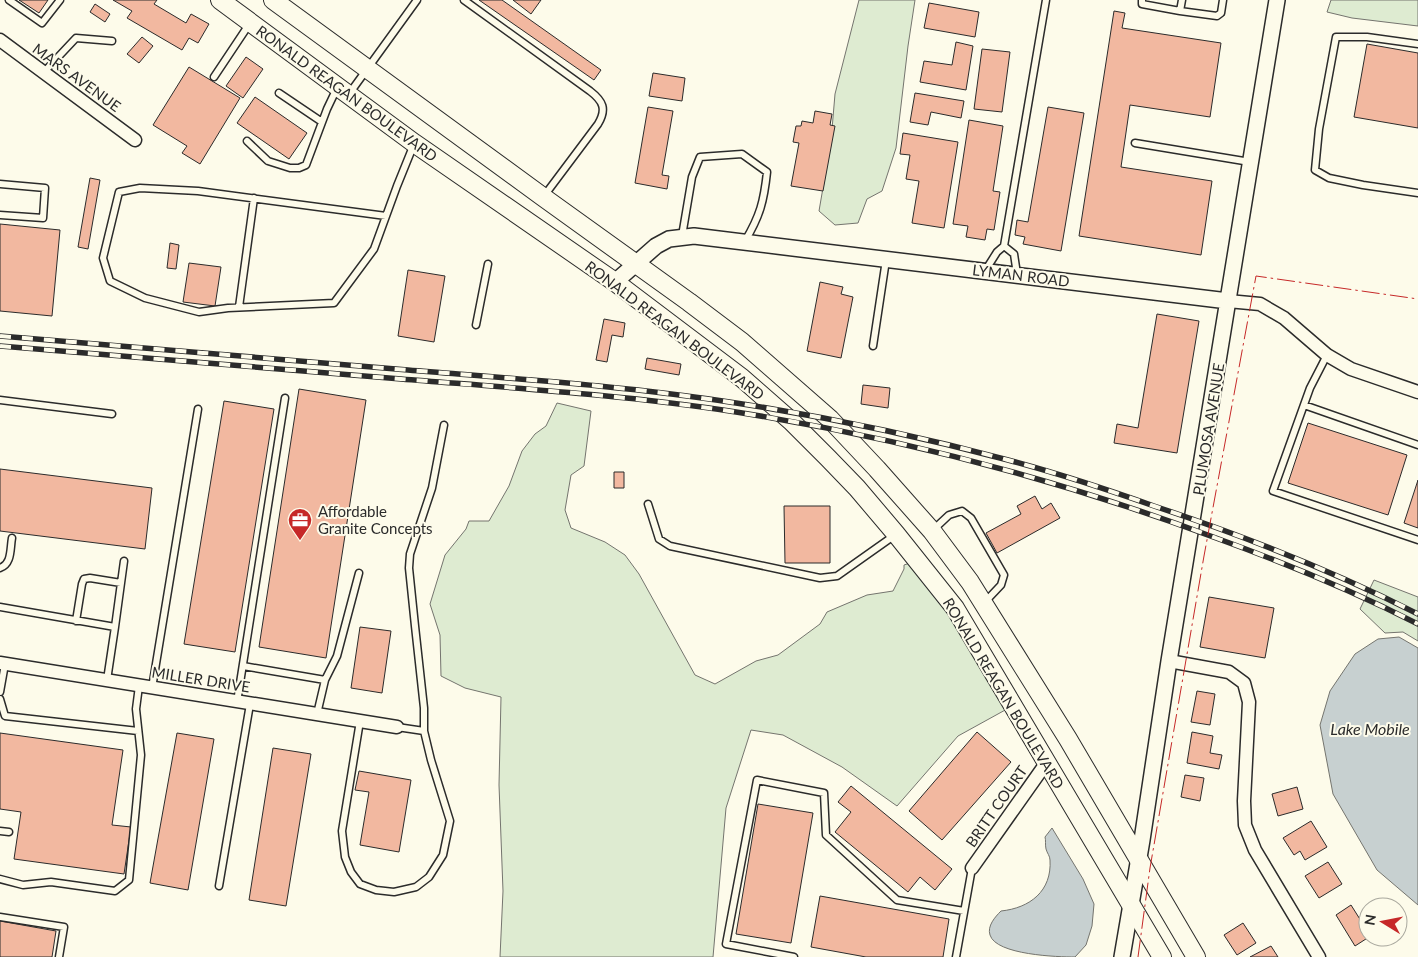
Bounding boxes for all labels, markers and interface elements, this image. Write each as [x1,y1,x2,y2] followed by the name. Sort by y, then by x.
[253,21,441,165] street label: RONALD REAGAN BOULEVARD
[30,39,124,115] street label: MARS AVENUE
[582,257,768,403] street label: RONALD REAGAN BOULEVARD
[971,260,1071,290] street label: LYMAN ROAD
[1189,362,1227,496] street label: PLUMOSA AVENUE
[318,502,433,537] place label: Affordable Granite Concepts
[287,507,313,541] office icon: Affordable Granite Concepts
[940,594,1068,792] street label: RONALD REAGAN BOULEVARD
[151,662,251,696] street label: MILLER DRIVE
[1330,719,1410,738] water label: Lake Mobile
[961,762,1031,850] street label: BRITT COURT
[1358,897,1408,947] north arrow
[1360,913,1379,926] text: N

